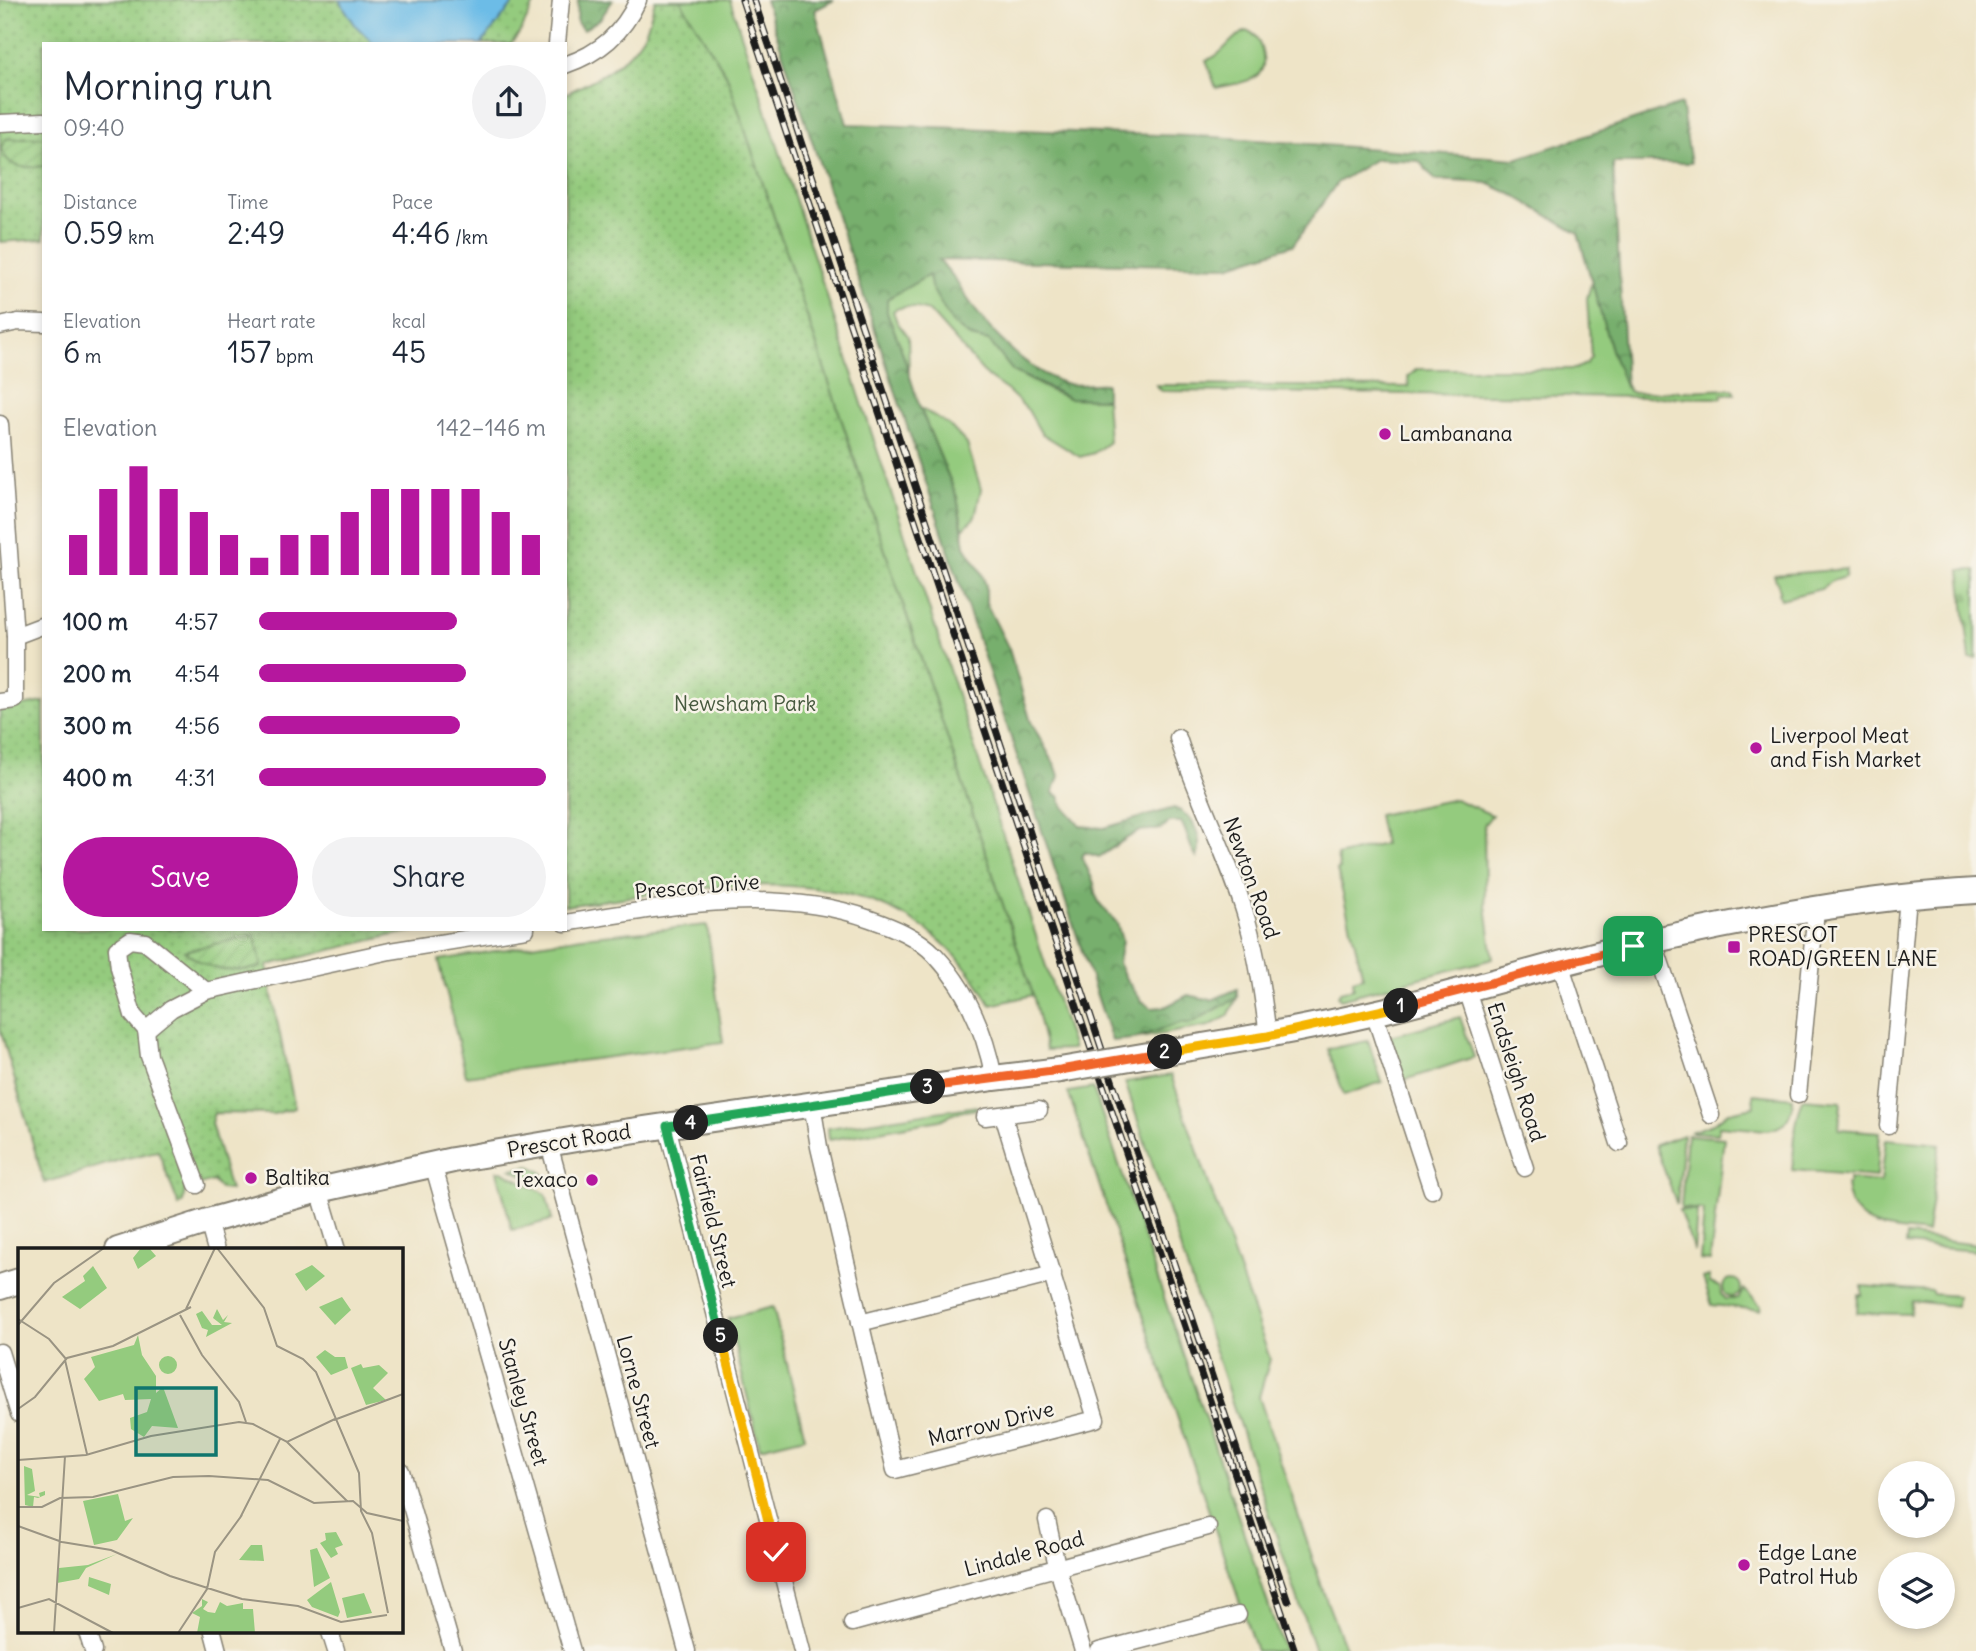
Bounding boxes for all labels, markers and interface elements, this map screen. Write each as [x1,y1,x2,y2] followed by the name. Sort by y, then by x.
[63,63,273,110] text: Morning run
[472,65,546,139] button: share
[63,113,125,142] text: 09:40
[63,190,137,214] text: Distance
[227,190,268,214] text: Time
[392,190,433,214] text: Pace
[63,214,123,252] text: 0.59
[227,214,285,252] text: 2:49
[392,214,450,252] text: 4:46
[123,225,154,249] text: km
[450,225,488,249] text: /km
[63,309,141,333] text: Elevation
[227,309,315,333] text: Heart rate
[392,309,426,333] text: kcal
[63,333,80,371] text: 6
[227,333,271,371] text: 157
[392,333,426,371] text: 45
[80,344,102,368] text: m
[271,344,314,368] text: bpm
[63,413,157,442] text: Elevation
[437,413,546,442] text: 142–146 m
[1399,420,1513,447] place label: Lambanana
[1377,426,1393,442] marker: Lambanana
[63,607,128,636] text: 100 m
[175,607,218,636] text: 4:57
[63,659,132,688] text: 200 m
[175,659,220,688] text: 4:54
[674,690,816,717] park label: Newsham Park
[63,711,132,740] text: 300 m
[175,711,220,740] text: 4:56
[1770,722,1921,773] place label: Liverpool Meat and Fish Market
[1748,740,1764,756] marker: Liverpool Meat and Fish Market
[63,763,132,792] text: 400 m
[175,763,215,792] text: 4:31
[1217,813,1286,942] street label: Newton Road
[63,837,298,917] button: Save
[312,837,546,917] button: Share
[633,868,761,905] street label: Prescot Drive
[1603,916,1663,976] pin
[1748,921,1938,972] place label: PRESCOT ROAD/GREEN LANE
[1614,927,1652,965] icon: arrive
[1726,939,1742,955] marker: PRESCOT ROAD/GREEN LANE
[1384,988,1418,1024] pin: 1
[1397,993,1404,1017] text: 1
[1481,999,1552,1145] street label: Endsleigh Road
[1148,1034,1182,1070] pin: 2
[1159,1039,1170,1063] text: 2
[911,1070,946,1104] pin: 3
[922,1074,933,1098] text: 3
[674,1106,708,1140] pin: 4
[685,1110,696,1134] text: 4
[505,1117,633,1164] street label: Prescot Road
[684,1151,743,1291] street label: Fairfield Street
[265,1164,330,1191] place label: Baltika
[513,1166,578,1193] place label: Texaco
[243,1170,259,1186] marker: Baltika
[584,1172,600,1188] marker: Texaco
[18,1248,402,1634] inset map
[704,1318,738,1354] pin: 5
[715,1323,726,1347] text: 5
[610,1332,667,1451] street label: Lorne Street
[492,1335,555,1469] street label: Stanley Street
[925,1395,1057,1452] street label: Marrow Drive
[1878,1461,1955,1629] map controls
[1878,1461,1955,1538] button: locate
[746,1522,806,1582] pin
[961,1525,1087,1582] street label: Lindale Road
[757,1533,795,1571] icon: check
[1758,1539,1858,1590] place label: Edge Lane Patrol Hub
[1878,1552,1955,1629] button: layers
[1736,1557,1752,1573] marker: Edge Lane Patrol Hub

